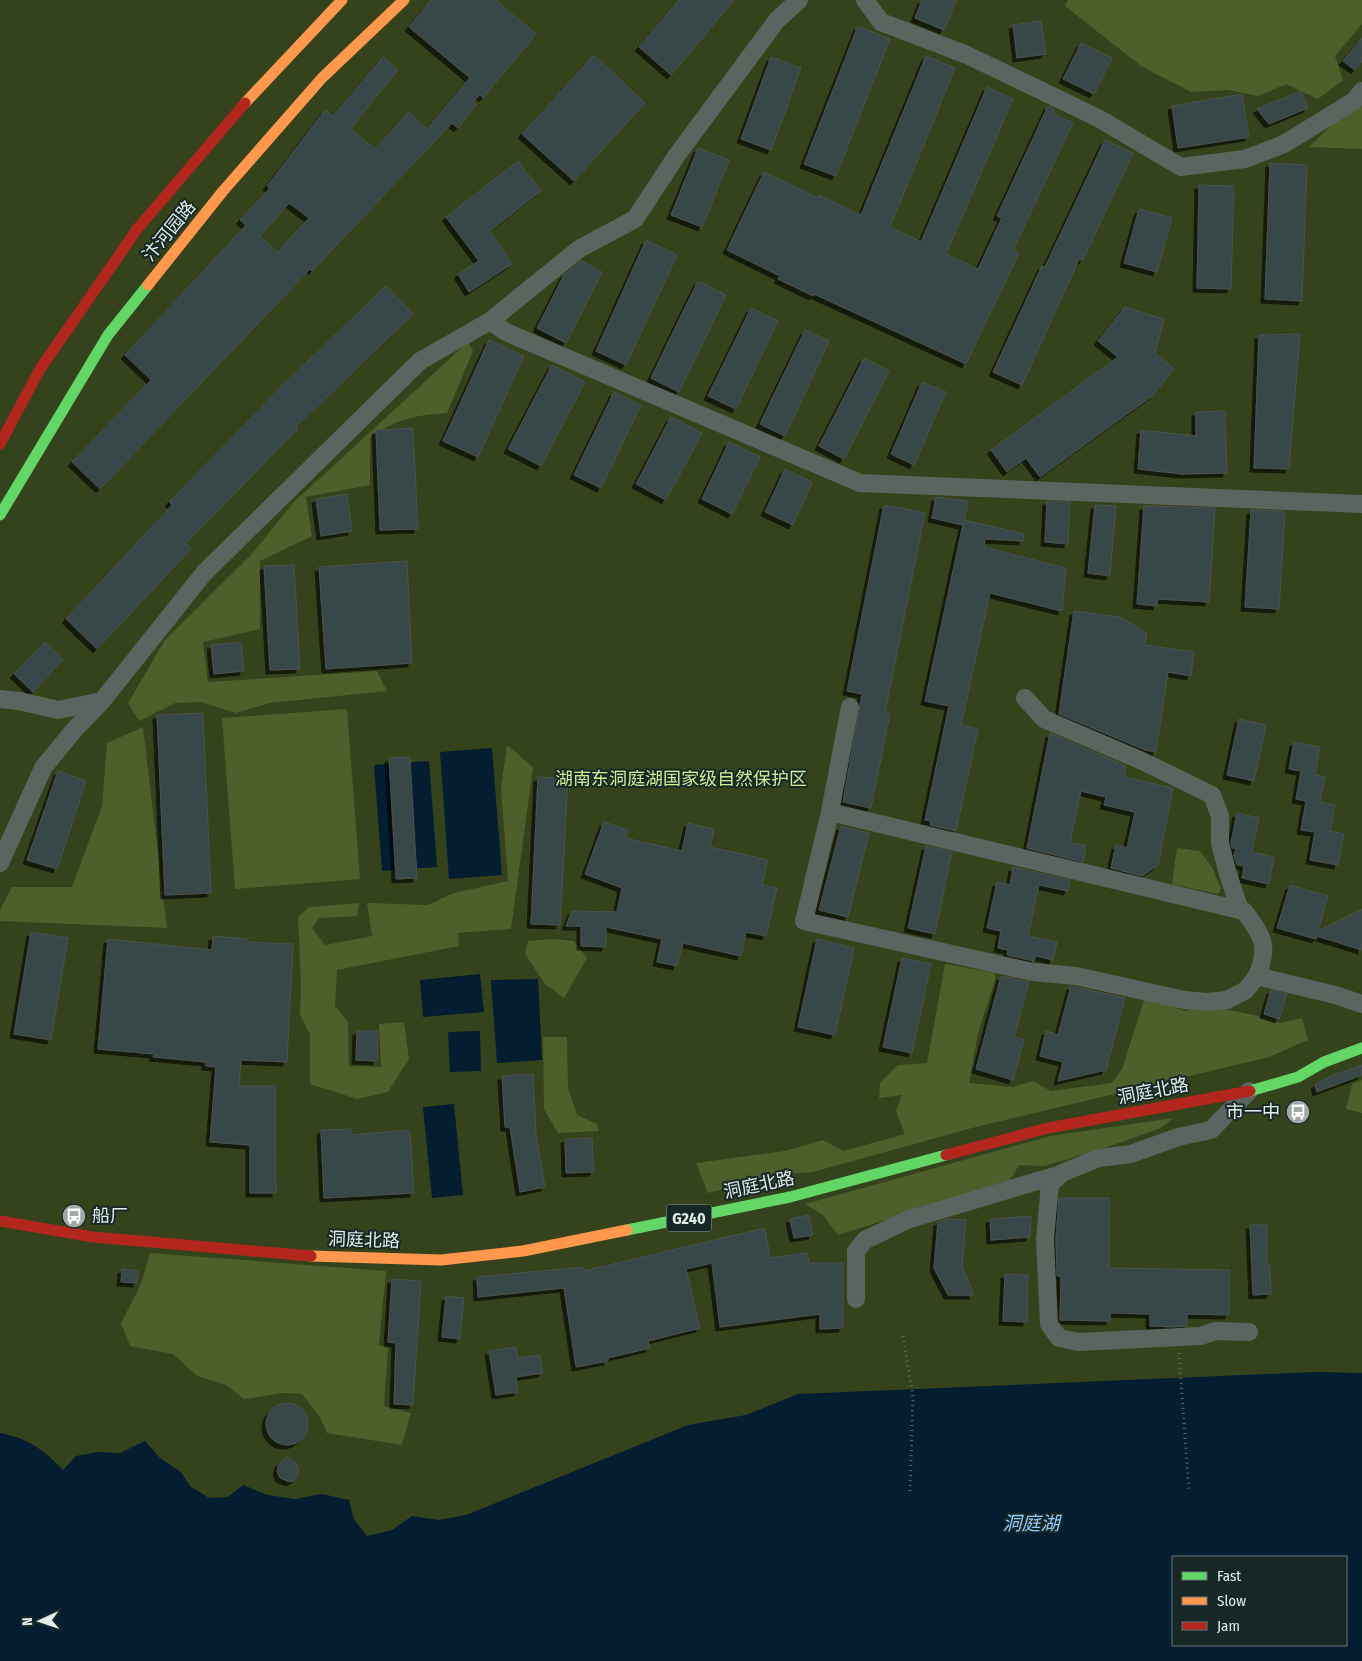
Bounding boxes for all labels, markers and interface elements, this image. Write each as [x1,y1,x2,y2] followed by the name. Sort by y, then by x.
[138,196,200,266] street label: 汴河园路
[555,768,807,790] park label: 湖南东洞庭湖国家级自然保护区
[1116,1073,1190,1109] street label: 洞庭北路
[1285,1099,1311,1125] bus stop icon: 市一中
[1226,1101,1280,1123] place label: 市一中
[721,1167,797,1203] street label: 洞庭北路
[61,1203,87,1229] bus stop icon: 船厂
[666,1204,712,1232] road number: G240
[92,1205,128,1227] place label: 船厂
[328,1228,400,1252] street label: 洞庭北路
[1002,1512,1062,1535] water label: 洞庭湖
[1172,1556,1347,1646] legend
[1217,1567,1241,1585] text: Fast
[1217,1592,1246,1610] text: Slow
[15,1596,65,1646] north arrow
[19,1617,36,1626] text: N
[1217,1617,1240,1635] text: Jam

